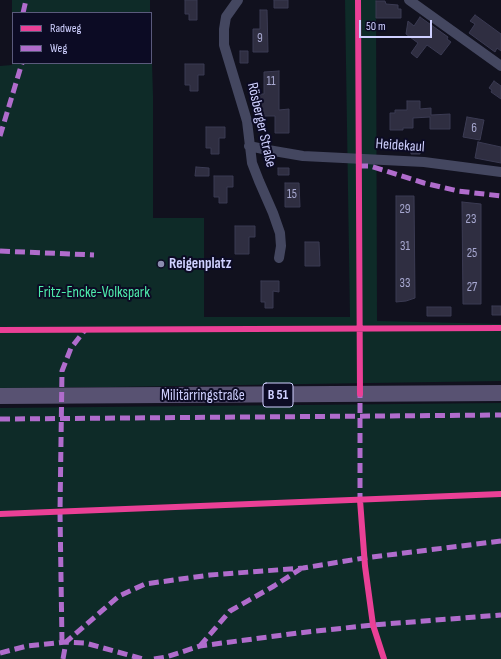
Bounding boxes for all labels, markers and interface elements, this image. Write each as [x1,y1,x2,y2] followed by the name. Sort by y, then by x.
[12,12,152,64] legend
[361,12,434,38] scale bar
[366,19,386,34] text: 50 m
[50,21,81,36] text: Radweg
[257,31,263,47] house number: 9
[50,41,67,56] text: Weg
[266,74,276,90] house number: 11
[243,81,279,169] street label: Rösberger Straße
[471,121,477,137] house number: 6
[375,135,425,157] street label: Heidekaul
[287,187,297,203] house number: 15
[399,202,411,218] house number: 29
[466,212,476,228] house number: 23
[400,239,410,255] house number: 31
[467,246,477,262] house number: 25
[169,255,231,273] place label: Reigenplatz
[156,259,166,269] marker: Reigenplatz
[400,276,410,292] house number: 33
[467,280,477,296] house number: 27
[38,284,150,302] park label: Fritz-Encke-Volkspark
[263,383,293,407] road number: B 51
[161,387,245,405] street label: Militärringstraße

